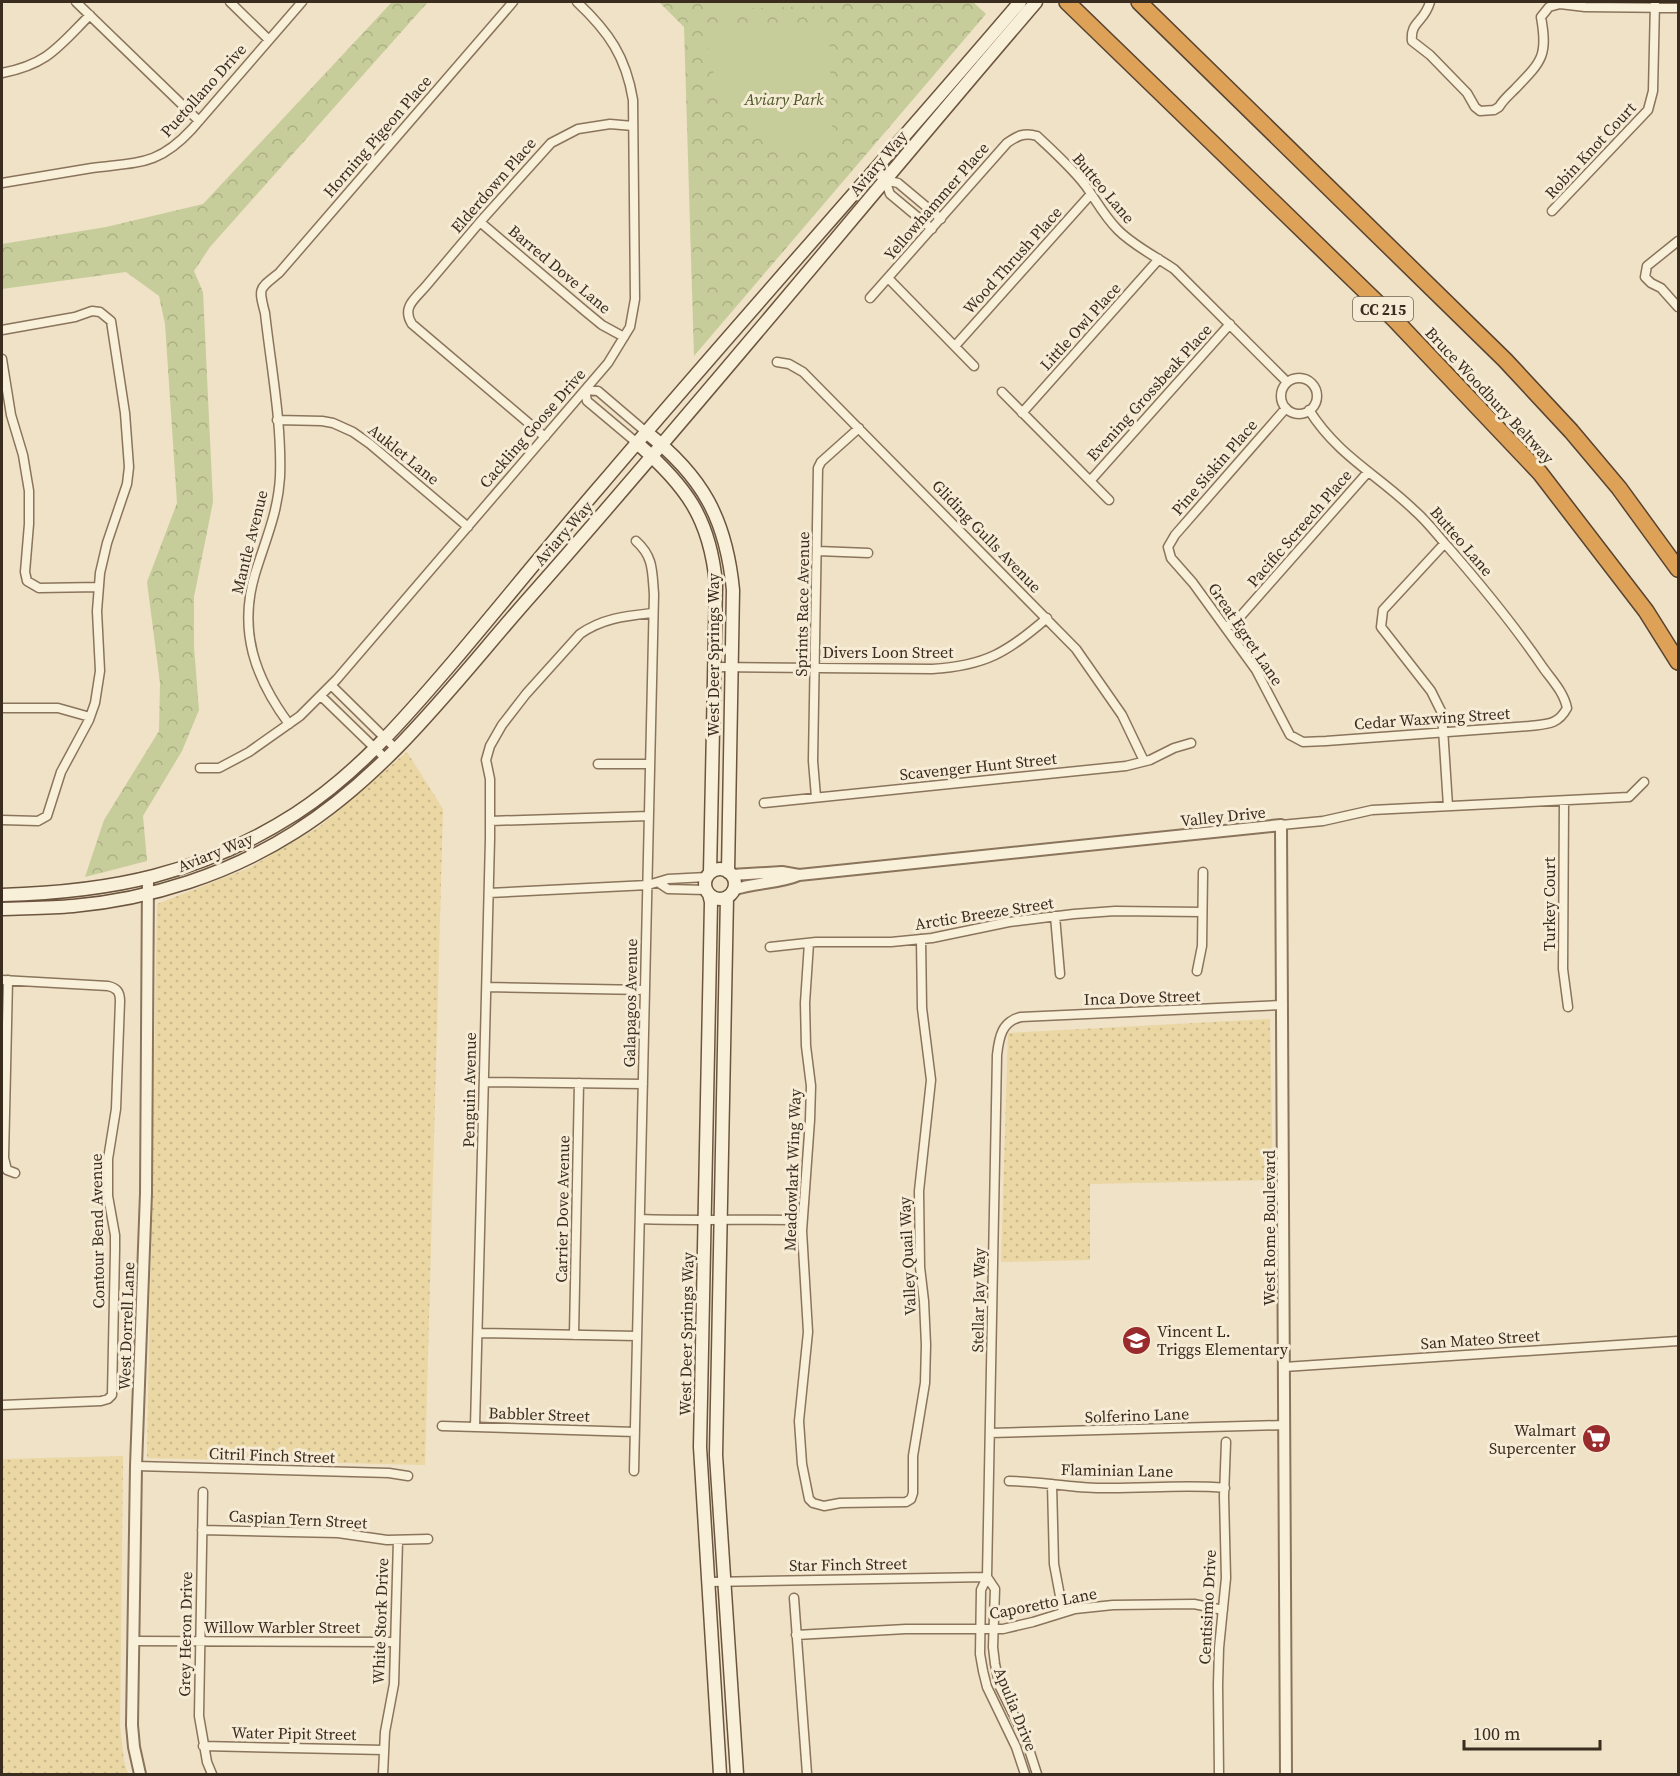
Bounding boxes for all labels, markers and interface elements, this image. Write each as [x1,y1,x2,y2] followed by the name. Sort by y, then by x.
[155,38,251,142] street label: Puetollano Drive
[318,70,436,202] street label: Horning Pigeon Place
[743,88,824,110] park label: Aviary Park
[1539,96,1641,203] street label: Robin Knot Court
[844,125,912,200] street label: Aviary Way
[445,133,541,237] street label: Elderdown Place
[878,137,994,265] street label: Yellowhammer Place
[1068,148,1140,228] street label: Butteo Lane
[958,201,1066,319] street label: Wood Thrush Place
[504,220,616,318] street label: Barred Dove Lane
[1035,277,1125,375] street label: Little Owl Place
[1353,297,1413,321] road number: CC 215
[1081,319,1217,465] street label: Evening Grossbeak Place
[1421,322,1560,469] street label: Bruce Woodbury Beltway
[474,364,590,492] street label: Cackling Goose Drive
[1166,414,1262,520] street label: Pine Siskin Place
[364,418,444,490] street label: Auklet Lane
[1242,464,1356,592] street label: Pacific Screech Place
[927,475,1047,597] street label: Gliding Gulls Avenue
[225,488,273,596] street label: Mantle Avenue
[529,495,598,570] street label: Aviary Way
[1426,501,1498,581] street label: Butteo Lane
[790,531,814,677] street label: Sprints Race Avenue
[702,572,724,737] street label: West Deer Springs Way
[1203,578,1289,690] street label: Great Egret Lane
[823,641,954,663] street label: Divers Loon Street
[1353,702,1511,734] street label: Cedar Waxwing Street
[898,747,1058,785] street label: Scavenger Hunt Street
[1179,801,1267,831] street label: Valley Drive
[174,827,257,877] street label: Aviary Way
[1538,856,1560,951] street label: Turkey Court
[913,891,1056,935] street label: Arctic Breeze Street
[618,938,642,1068] street label: Galapagos Avenue
[1083,984,1201,1010] street label: Inca Dove Street
[457,1032,481,1148] street label: Penguin Avenue
[778,1087,806,1252] street label: Meadowlark Wing Way
[550,1135,574,1283] street label: Carrier Dove Avenue
[1258,1150,1280,1306] street label: West Rome Boulevard
[85,1153,109,1309] street label: Contour Bend Avenue
[893,1195,921,1316] street label: Valley Quail Way
[966,1247,990,1352] street label: Stellar Jay Way
[674,1251,698,1416] street label: West Deer Springs Way
[113,1261,139,1391] street label: West Dorrell Lane
[1157,1320,1289,1360] place label: Vincent L. Triggs Elementary
[1120,1324,1152,1356] school or university icon: Vincent L. Triggs Elementary
[1420,1324,1541,1354] street label: San Mateo Street
[488,1401,591,1427] street label: Babbler Street
[1084,1402,1190,1428] street label: Solferino Lane
[1489,1419,1577,1459] place label: Walmart Supercenter
[1581,1423,1613,1455] supermarket icon: Walmart Supercenter
[209,1442,336,1468] street label: Citril Finch Street
[1061,1458,1173,1482] street label: Flaminian Lane
[228,1504,369,1534] street label: Caspian Tern Street
[1193,1549,1221,1665] street label: Centisimo Drive
[789,1552,908,1576] street label: Star Finch Street
[367,1557,393,1685] street label: White Stork Drive
[173,1571,197,1697] street label: Grey Heron Drive
[987,1582,1099,1624] street label: Caporetto Lane
[204,1616,361,1638] street label: Willow Warbler Street
[989,1664,1043,1754] street label: Apulia Drive
[1464,1713,1600,1751] scale bar
[231,1721,357,1745] street label: Water Pipit Street
[1473,1721,1520,1746] text: 100 m

